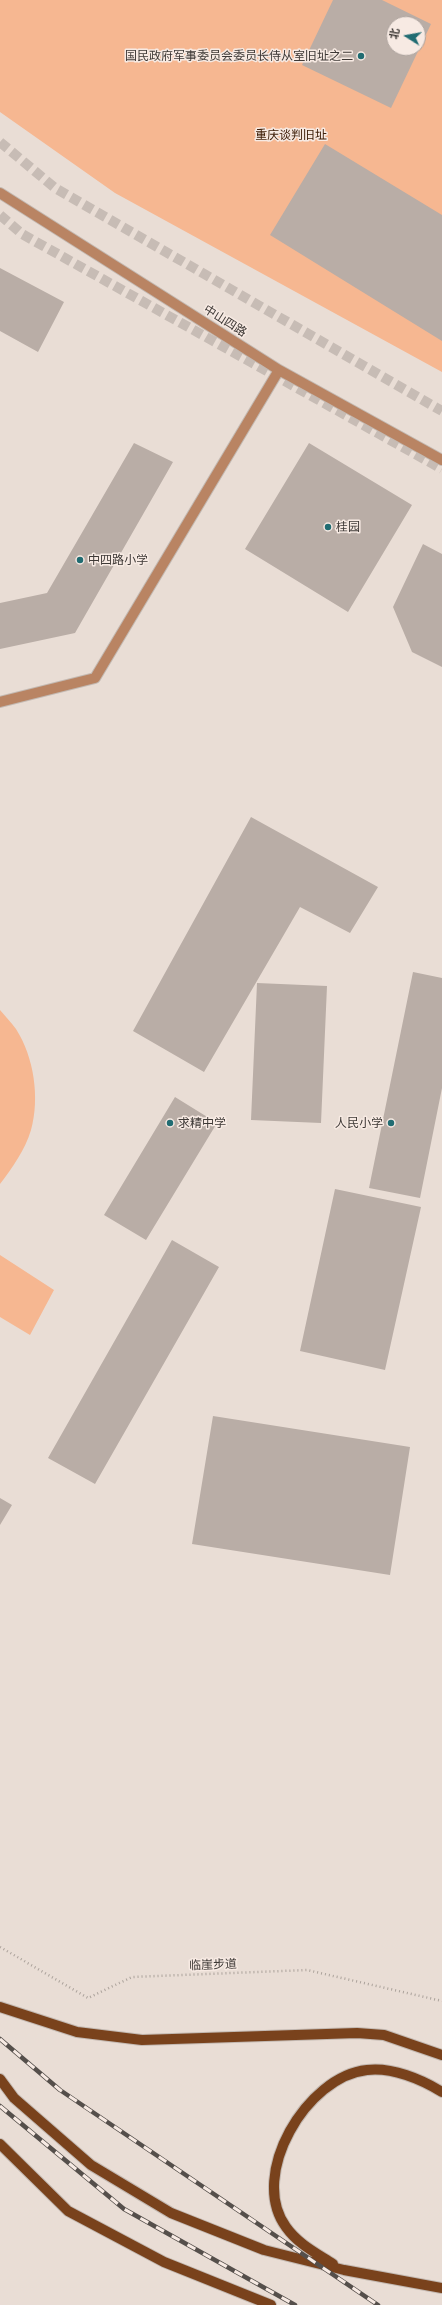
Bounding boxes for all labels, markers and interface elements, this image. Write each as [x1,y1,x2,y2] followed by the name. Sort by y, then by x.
[386,16,426,56] north arrow
[388,27,401,40] text: 北
[125,49,353,63] place label: 国民政府军事委员会委员长侍从室旧址之二
[356,51,366,61] marker: 国民政府军事委员会委员长侍从室旧址之二
[255,128,327,142] park label: 重庆谈判旧址
[201,302,249,340] street label: 中山四路
[336,520,360,534] place label: 桂园
[323,522,333,532] marker: 桂园
[88,553,148,567] place label: 中四路小学
[75,555,85,565] marker: 中四路小学
[178,1116,226,1130] place label: 求精中学
[335,1116,383,1130] place label: 人民小学
[165,1118,175,1128] marker: 求精中学
[386,1118,396,1128] marker: 人民小学
[189,1957,237,1973] street label: 临崖步道

